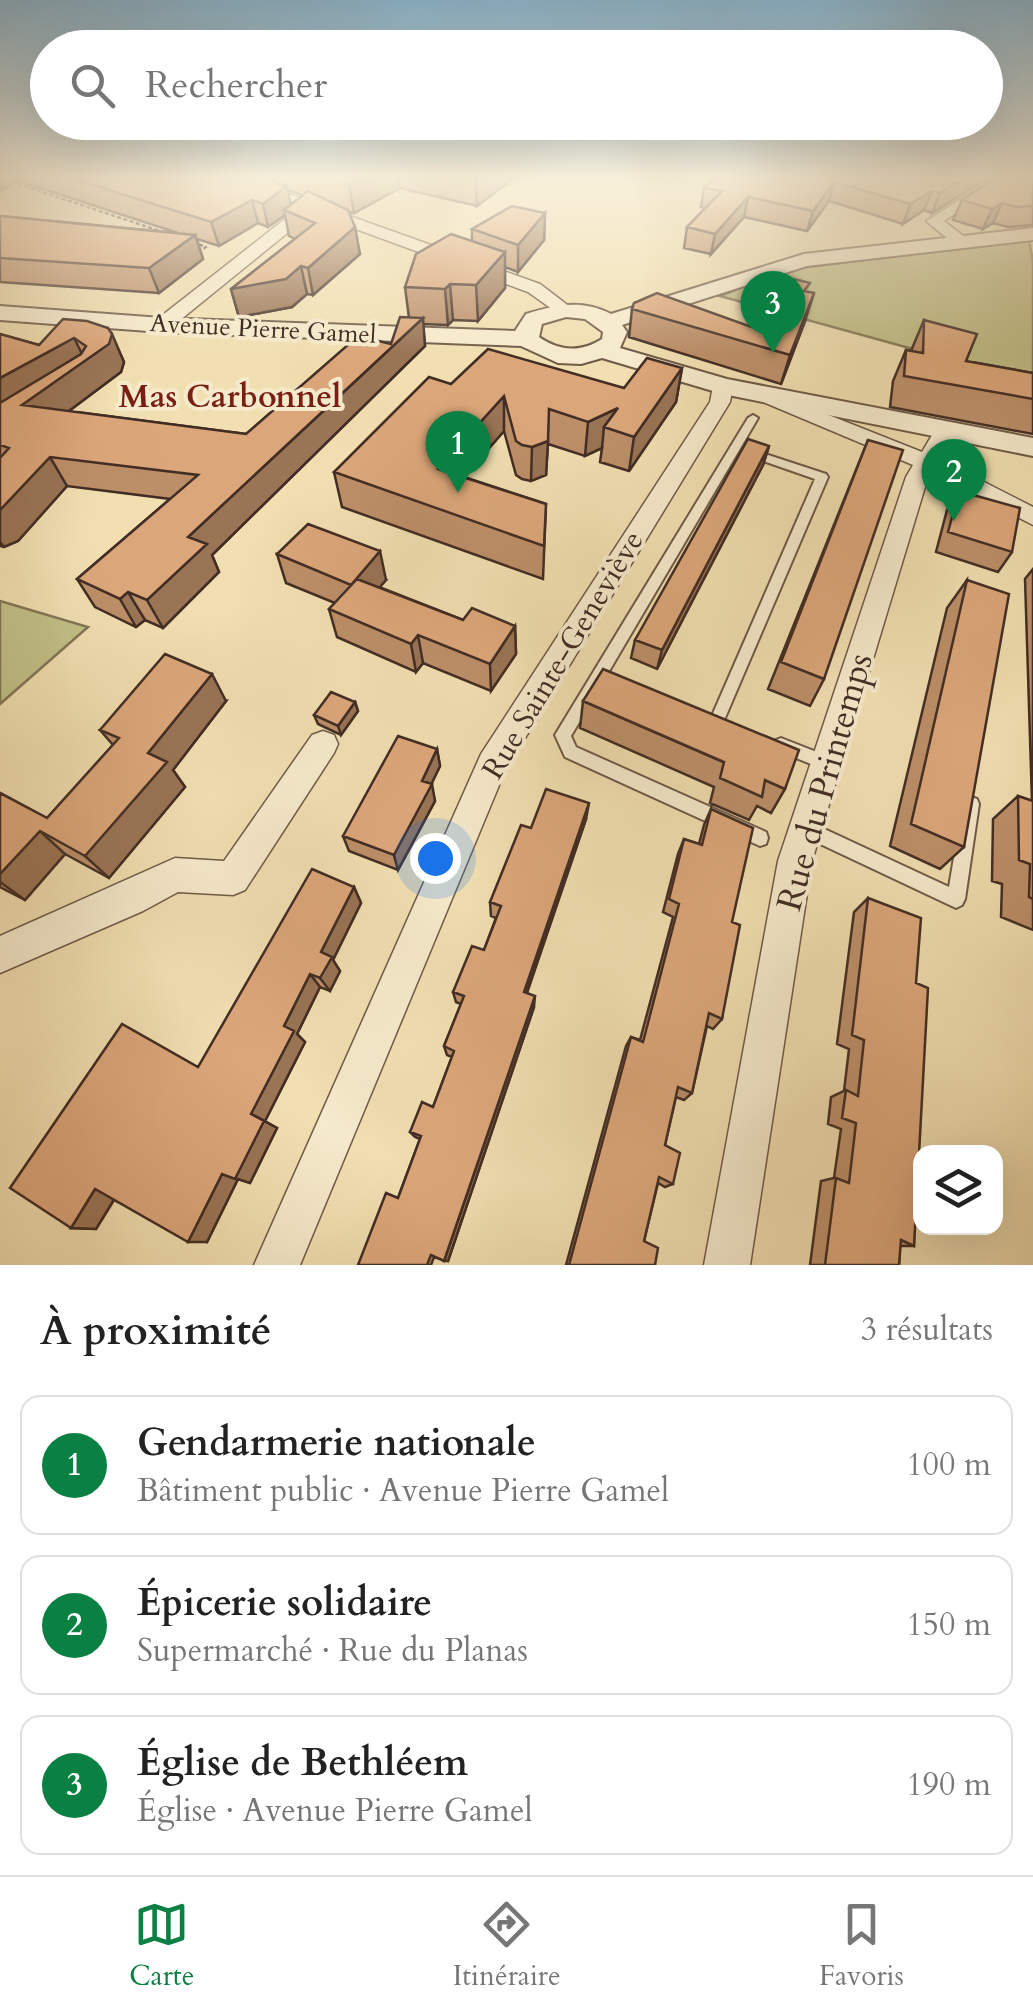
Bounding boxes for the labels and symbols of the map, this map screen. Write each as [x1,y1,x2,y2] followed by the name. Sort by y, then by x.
[740,270,806,353] pin: 3
[149,306,377,352] street label: Avenue Pierre Gamel
[119,375,341,419] district label: Mas Carbonnel
[426,410,490,493] pin: 1
[922,438,986,521] pin: 2
[473,523,653,787] street label: Rue Sainte-Geneviève
[765,647,885,917] street label: Rue du Printemps
[410,833,461,884] your location

